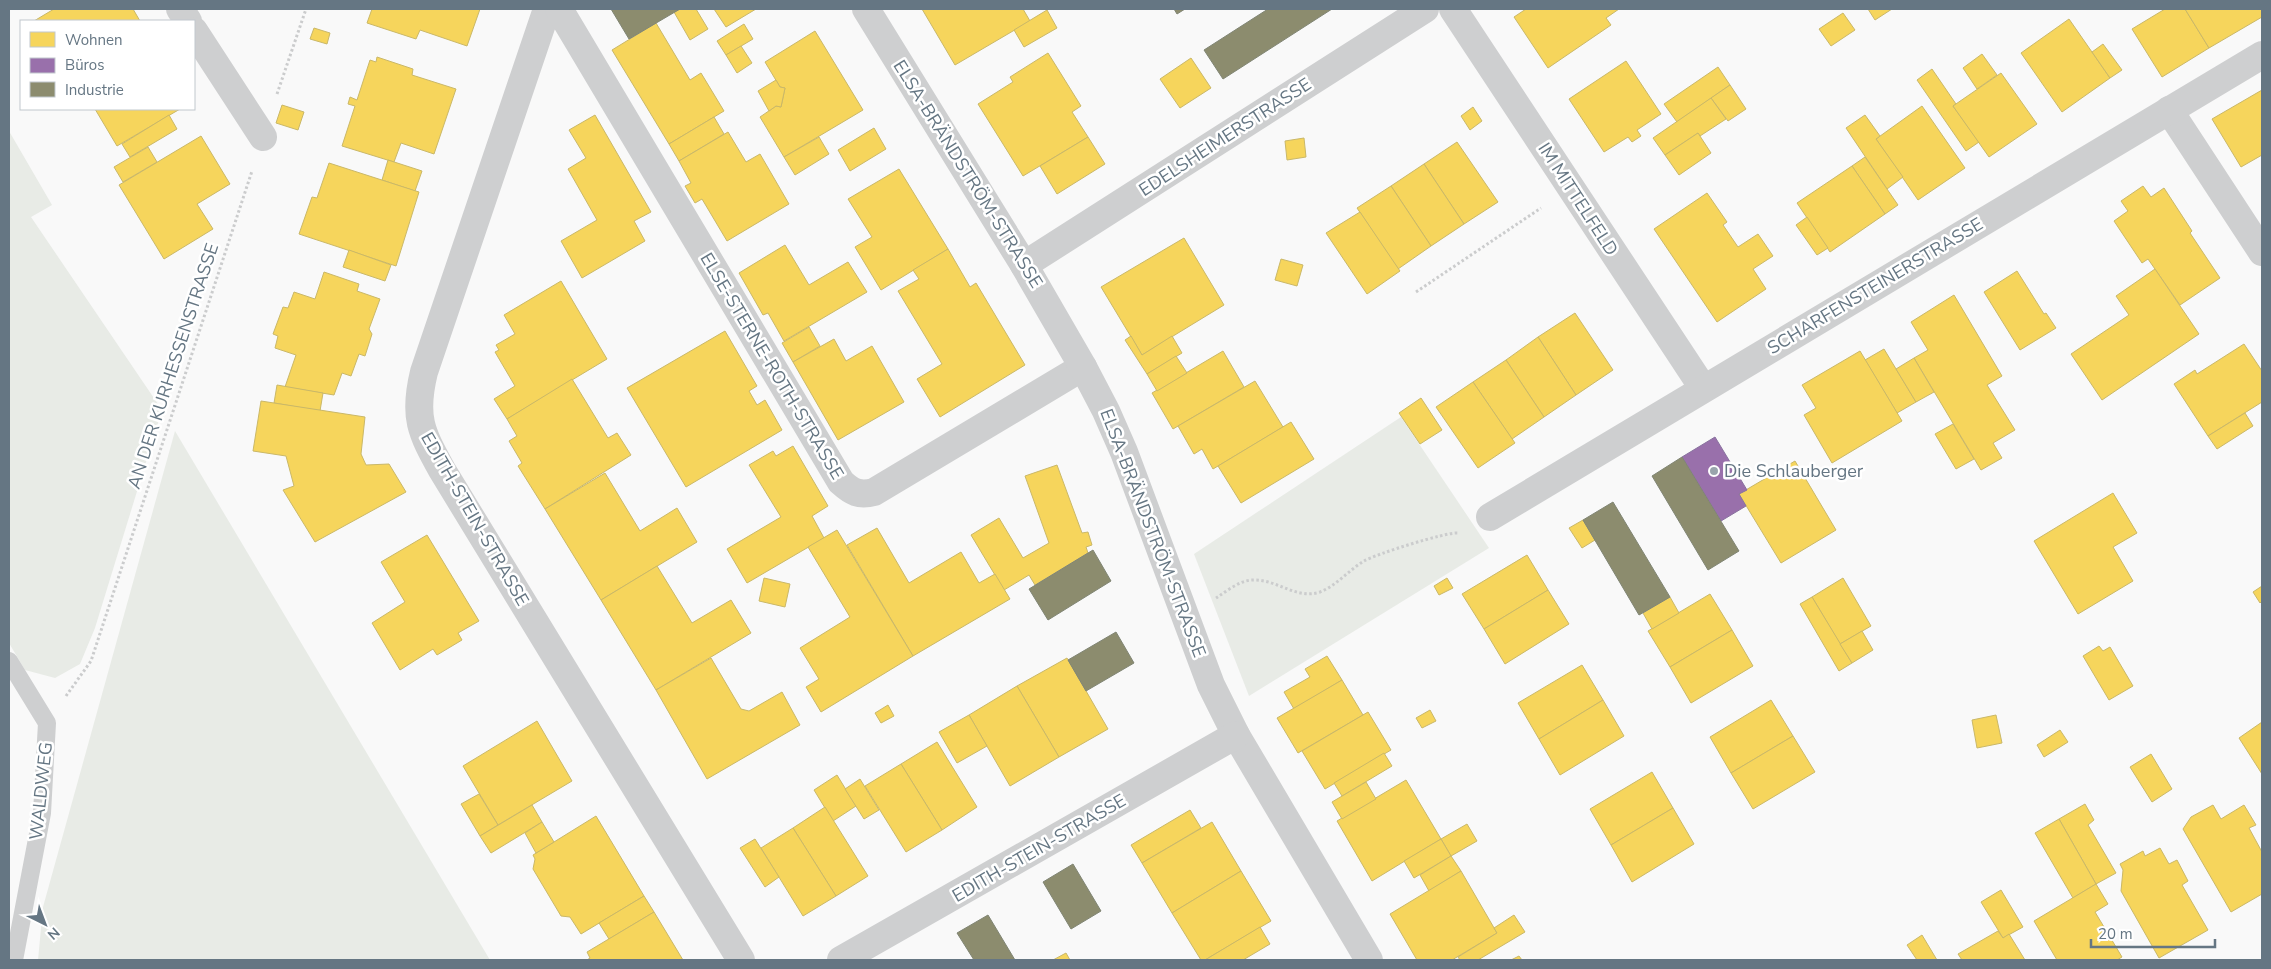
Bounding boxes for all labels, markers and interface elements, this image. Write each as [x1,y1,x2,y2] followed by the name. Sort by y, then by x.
[20,20,195,110] legend
[65,30,123,50] text: Wohnen
[65,55,104,75] text: Büros
[888,56,1048,292] street label: ELSA-BRÄNDSTRÖM-STRASSE
[1134,72,1316,202] street label: EDELSHEIMERSTRASSE
[65,80,124,100] text: Industrie
[1532,138,1624,260] street label: IM MITTELFELD
[1763,212,1987,360] street label: SCHARFENSTEINERSTRASSE
[122,240,224,492] street label: AN DER KURHESSENSTRASSE
[695,248,849,484] street label: ELSE-STERNE-ROTH-STRASSE
[1094,405,1212,661] street label: ELSA-BRÄNDSTRÖM-STRASSE
[415,428,535,610] street label: EDITH-STEIN-STRASSE
[1724,459,1864,483] place label: Die Schlauberger
[1708,465,1720,477] marker: Die Schlauberger
[24,741,58,841] street label: WALDWEG
[948,788,1130,908] street label: EDITH-STEIN-STRASSE
[20,899,70,949] north arrow
[2091,916,2215,948] scale bar
[43,923,64,944] text: N
[2098,924,2133,944] text: 20 m

